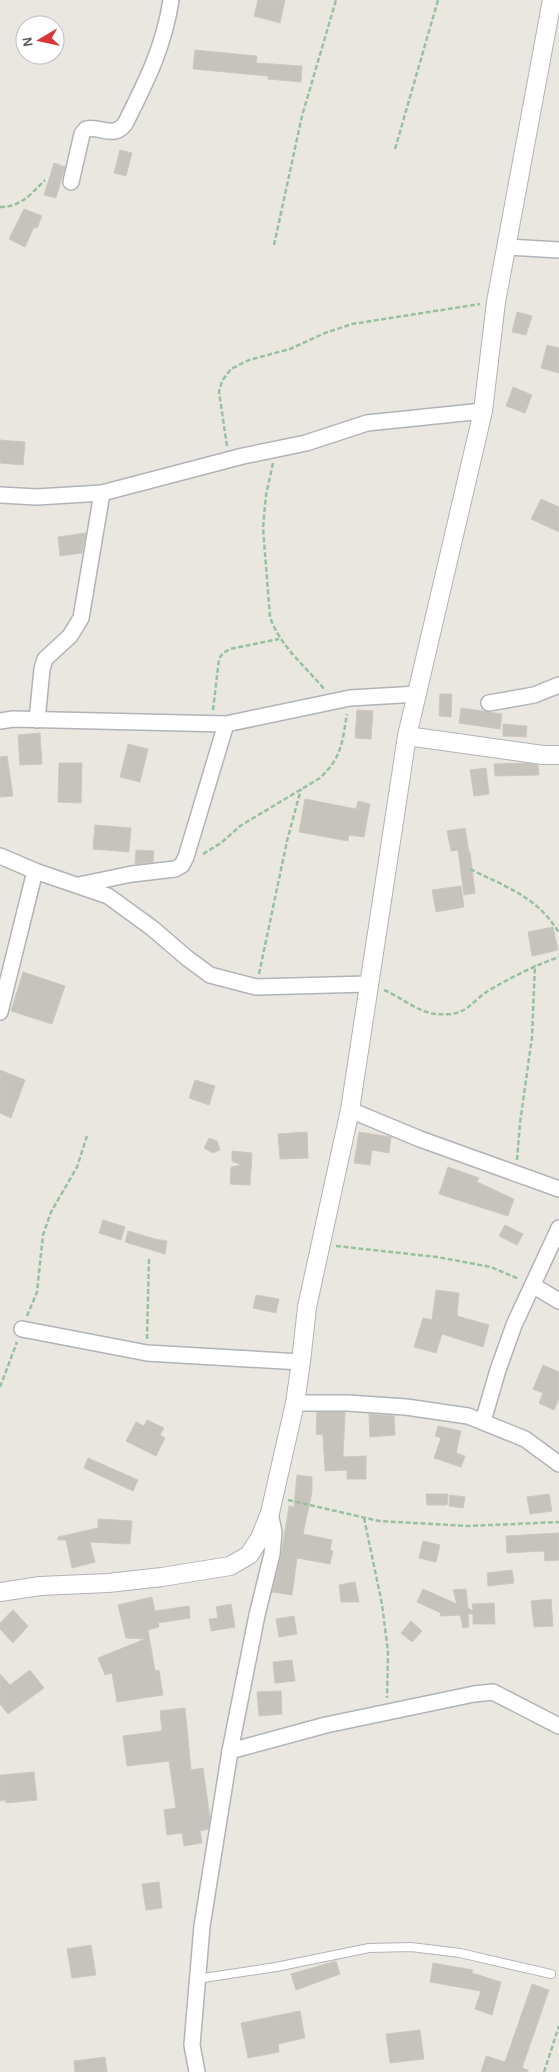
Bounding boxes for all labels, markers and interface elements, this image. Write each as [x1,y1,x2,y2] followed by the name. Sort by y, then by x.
[15,15,65,65] north arrow
[20,36,36,48] text: N

